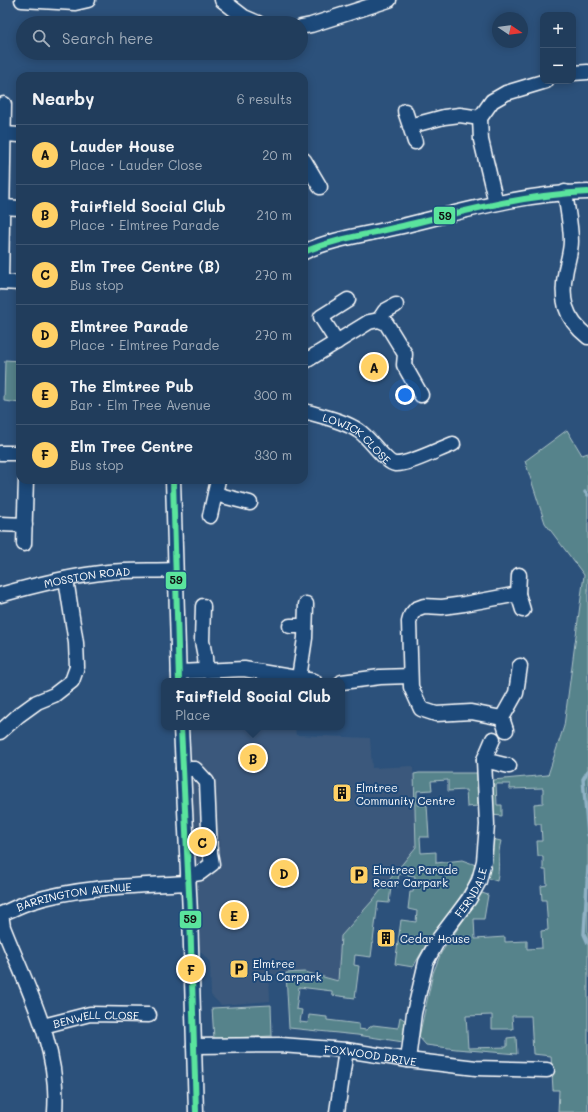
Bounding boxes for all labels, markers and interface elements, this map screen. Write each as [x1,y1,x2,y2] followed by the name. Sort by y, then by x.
[492,12,528,48] north arrow
[540,12,576,84] map controls
[540,12,576,48] button: +
[16,16,308,60] search box
[30,27,52,49] icon: search
[62,28,153,48] text: Search here
[540,48,576,84] button: −
[32,87,94,109] text: Nearby
[237,90,292,107] text: 6 results
[70,136,174,156] text: Lauder House
[40,146,50,163] text: A
[262,146,292,163] text: 20 m
[70,156,203,173] text: Place · Lauder Close
[70,196,226,216] text: Fairfield Social Club
[41,206,49,223] text: B
[256,206,292,223] text: 210 m
[433,206,456,225] line badge: 59
[438,208,452,223] text: 59
[70,216,220,233] text: Place · Elmtree Parade
[70,256,220,276] text: Elm Tree Centre (B)
[40,266,50,283] text: C
[255,266,292,283] text: 270 m
[70,276,123,293] text: Bus stop
[70,316,188,336] text: Elmtree Parade
[40,326,50,343] text: D
[255,326,292,343] text: 270 m
[70,336,220,353] text: Place · Elmtree Parade
[361,352,387,382] pin: A
[70,376,194,396] text: The Elmtree Pub
[395,385,415,405] your location
[41,386,49,403] text: E
[254,386,292,403] text: 300 m
[70,396,211,413] text: Bar · Elm Tree Avenue
[321,409,394,467] street label: LOWICK CLOSE
[70,436,193,456] text: Elm Tree Centre
[41,446,49,463] text: F
[254,446,292,463] text: 330 m
[70,456,123,473] text: Bus stop
[42,563,130,591] street label: MOSSTON ROAD
[165,571,187,590] line badge: 59
[169,572,183,587] text: 59
[161,678,345,730] popup
[175,686,331,706] text: Fairfield Social Club
[175,706,210,723] text: Place
[240,743,266,773] pin: B
[356,780,456,808] place label: Elmtree Community Centre
[331,782,353,804] building icon: Elmtree Community Centre
[189,827,215,857] pin: C
[271,858,297,888] pin: D
[373,862,458,890] place label: Elmtree Parade Rear Carpark
[348,864,370,886] parking icon: Elmtree Parade Rear Carpark
[451,866,490,920] street label: FERNDALE
[14,878,132,914] street label: BARRINGTON AVENUE
[221,900,247,930] pin: E
[179,910,202,929] line badge: 59
[183,911,197,926] text: 59
[375,927,397,949] building icon: Cedar House
[400,931,470,946] place label: Cedar House
[178,954,204,984] pin: F
[253,956,322,984] place label: Elmtree Pub Carpark
[228,958,250,980] parking icon: Elmtree Pub Carpark
[51,1006,139,1031] street label: BENWELL CLOSE
[324,1041,417,1068] street label: FOXWOOD DRIVE

